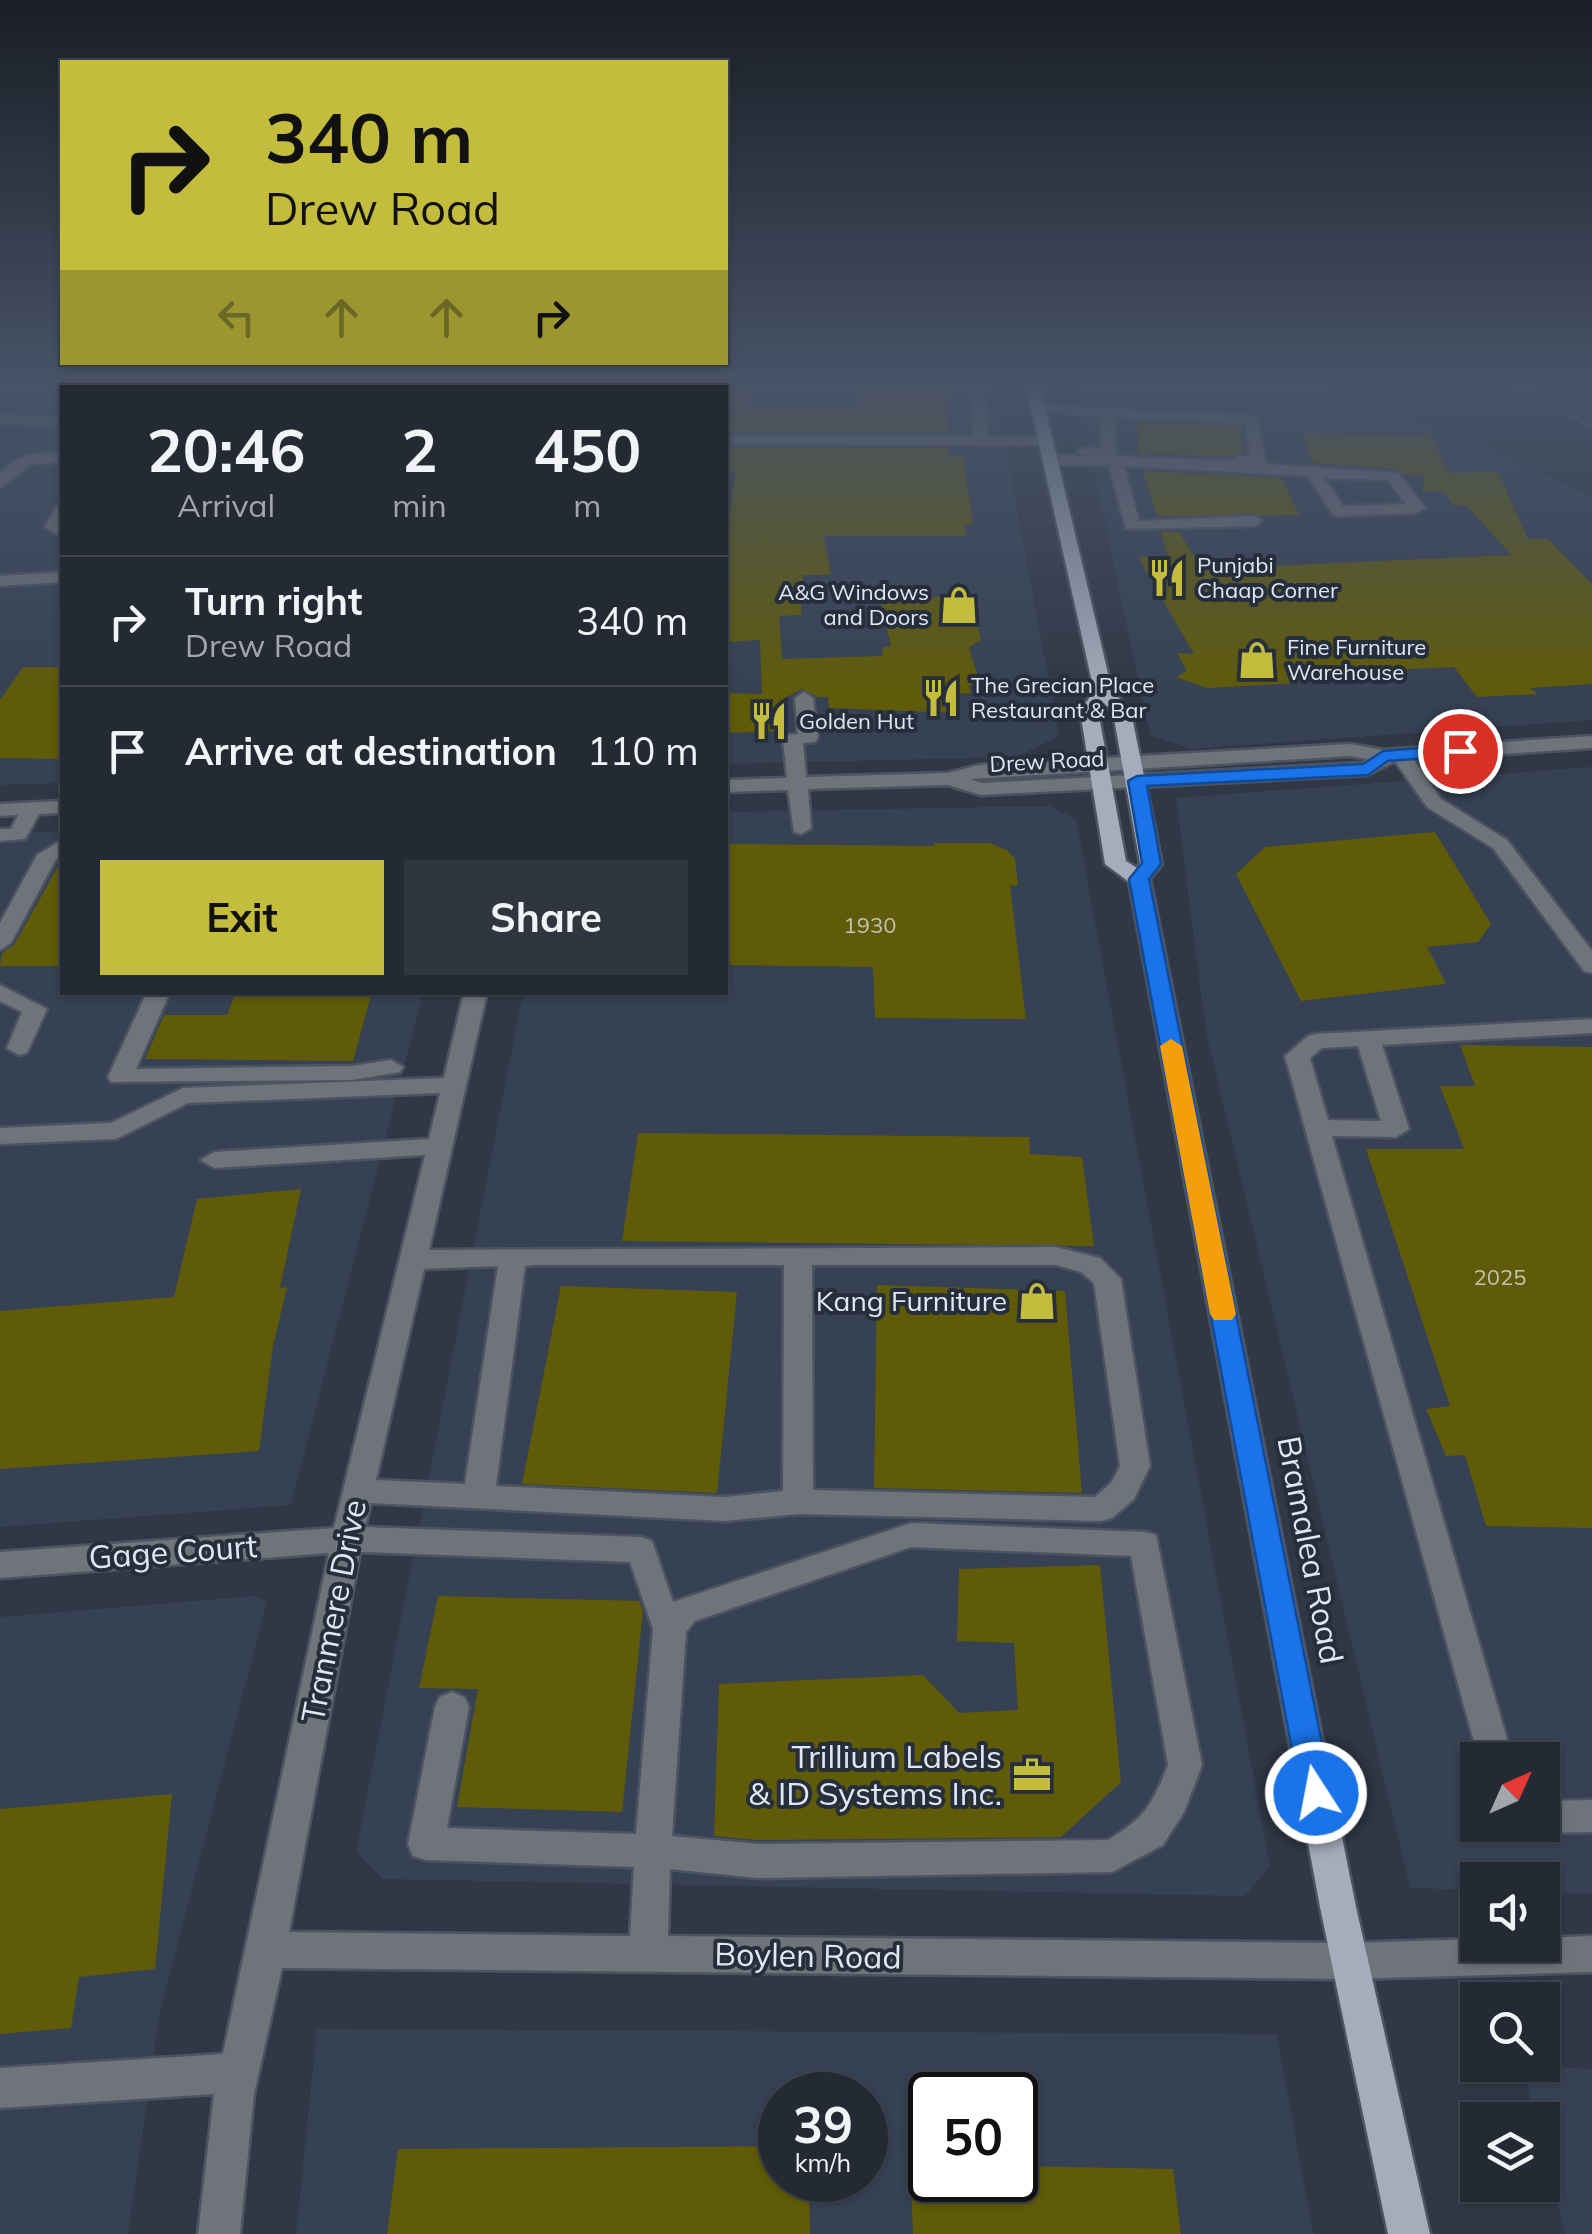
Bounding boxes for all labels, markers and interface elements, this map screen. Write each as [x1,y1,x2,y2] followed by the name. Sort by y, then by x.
[265,93,473,181] text: 340 m
[100,100,230,230] icon: right
[265,180,500,236] text: Drew Road
[209,290,264,345] icon: left
[314,290,369,345] icon: ahead
[419,290,474,345] icon: ahead
[524,290,579,345] icon: right
[147,412,306,487] text: 20:46
[401,412,437,487] text: 2
[533,412,641,487] text: 450
[177,485,275,525] text: Arrival
[392,485,447,525] text: min
[573,485,601,525] text: m
[1197,551,1338,604] place label: Punjabi Chaap Corner
[1146,557,1188,599] restaurant icon: Punjabi Chaap Corner
[185,577,362,625] text: Turn right
[778,578,929,631] place label: A&G Windows and Doors
[938,584,980,626] shop icon: A&G Windows and Doors
[100,594,155,649] icon: right
[576,597,688,645] text: 340 m
[185,625,352,665] text: Drew Road
[1287,633,1426,686] place label: Fine Furniture Warehouse
[1236,639,1278,681] shop icon: Fine Furniture Warehouse
[971,671,1154,724] place label: The Grecian Place Restaurant & Bar
[920,677,962,719] restaurant icon: The Grecian Place Restaurant & Bar
[748,700,790,742] restaurant icon: Golden Hut
[799,707,914,735] place label: Golden Hut
[1418,709,1503,794] pin
[100,724,155,779] icon: arrive
[1433,724,1488,779] icon: arrive
[185,727,557,775] text: Arrive at destination
[587,727,699,775] text: 110 m
[989,744,1105,778] street label: Drew Road
[100,860,384,975] button: Exit
[404,860,688,975] button: Share
[844,911,896,939] house number: 1930
[1474,1263,1526,1291] house number: 2025
[1016,1280,1058,1322] shop icon: Kang Furniture
[816,1283,1007,1318] place label: Kang Furniture
[1269,1433,1353,1667] street label: Bramalea Road
[292,1496,374,1726] street label: Tranmere Drive
[87,1525,259,1577] street label: Gage Court
[748,1736,1002,1813] place label: Trillium Labels & ID Systems Inc.
[1264,1741,1368,1845] position arrow
[1460,1742,1560,1842] north arrow
[1460,1742,1560,2202] map controls
[1011,1754,1053,1796] office icon: Trillium Labels & ID Systems Inc.
[1460,1862,1560,1962] button: sound
[714,1933,902,1977] street label: Boylen Road
[1460,1982,1560,2082] button: search
[908,2072,1038,2202] speed limit sign: 50
[793,2093,853,2156] text: 39
[1460,2102,1560,2202] button: layers
[795,2147,851,2178] text: km/h

